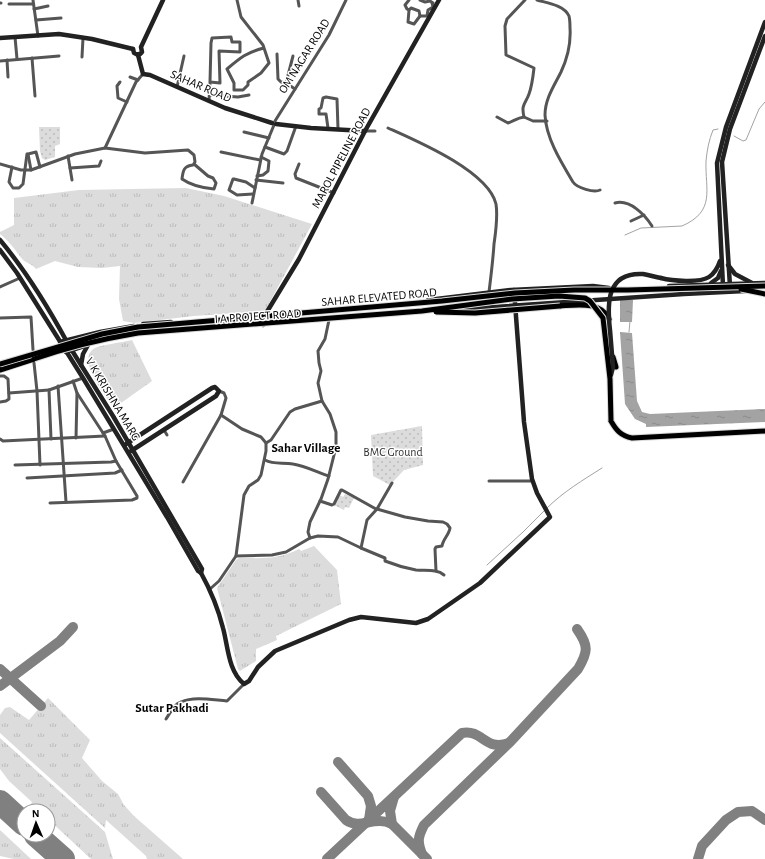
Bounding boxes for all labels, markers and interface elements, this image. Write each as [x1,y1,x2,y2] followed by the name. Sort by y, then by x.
[276,16,332,95] street label: OM NAGAR ROAD
[169,68,234,104] street label: SAHAR ROAD
[309,106,373,210] street label: MAROL PIPELINE ROAD
[321,286,437,308] street label: SAHAR ELEVATED ROAD
[214,307,302,325] street label: I A PROJECT ROAD
[83,355,143,443] street label: V K KRISHNA MARG
[272,442,340,455] district label: Sahar Village
[363,446,423,458] park label: BMC Ground
[135,702,209,715] district label: Sutar Pakhadi
[16,803,56,843] north arrow
[32,808,40,819] text: N

